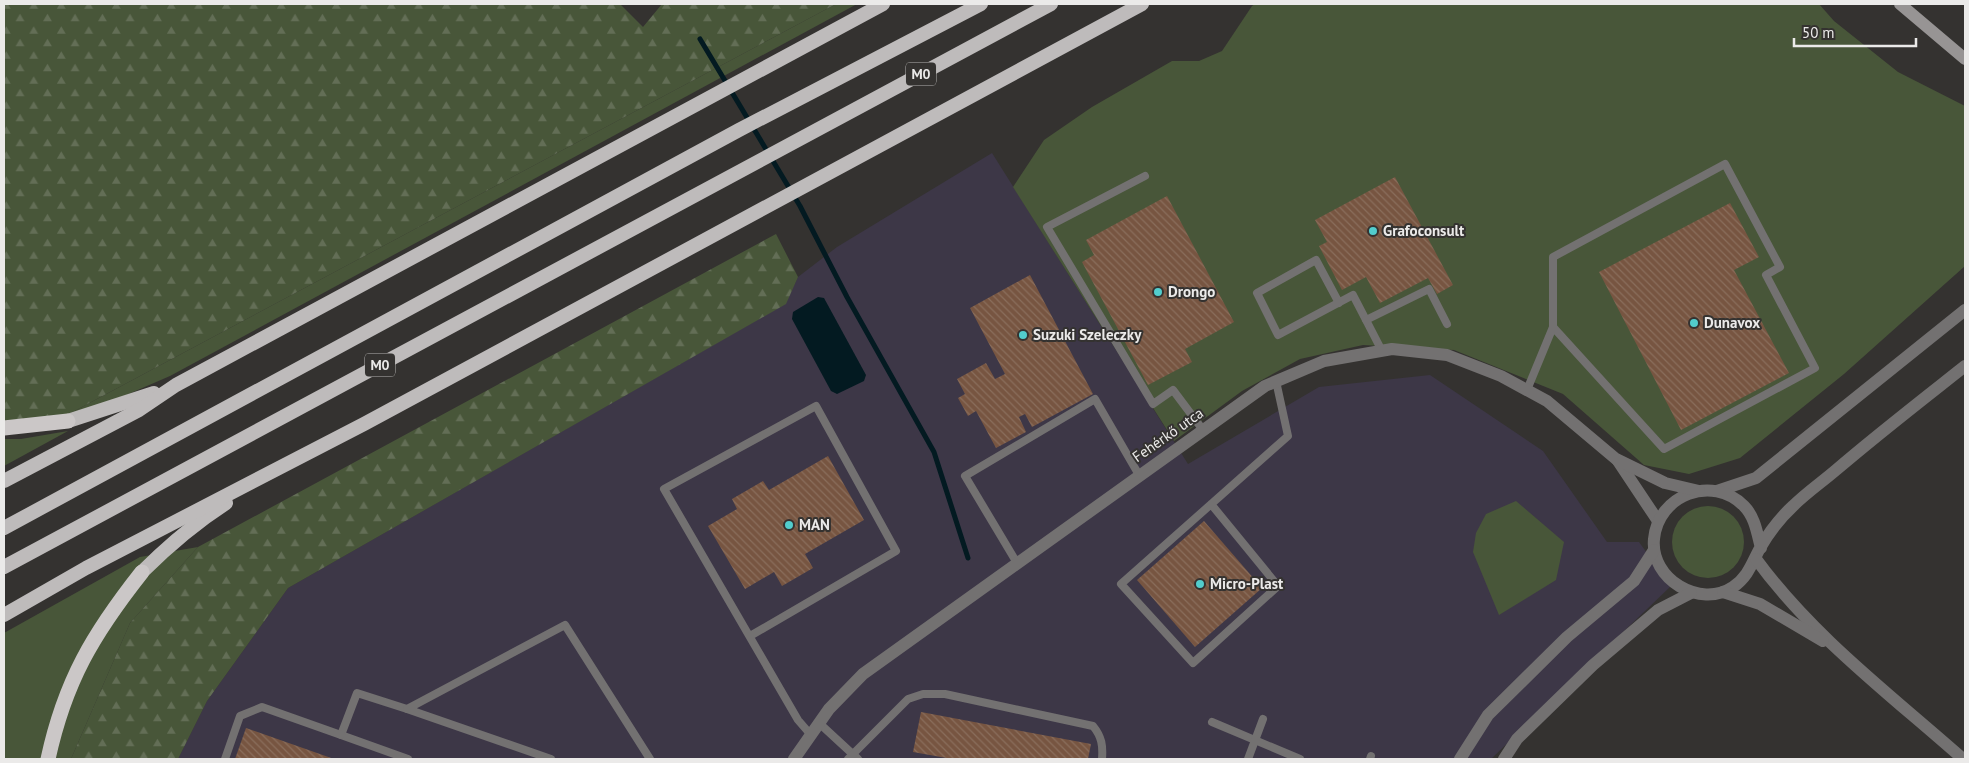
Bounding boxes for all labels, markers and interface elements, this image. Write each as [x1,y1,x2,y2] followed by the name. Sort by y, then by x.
[1794,15,1916,47] scale bar
[1802,23,1835,42] text: 50 m
[906,62,936,86] road number: M0
[1383,221,1465,240] place label: Grafoconsult
[1367,225,1379,237] marker: Grafoconsult
[1168,282,1215,301] place label: Drongo
[1152,286,1164,298] marker: Drongo
[1704,313,1760,332] place label: Dunavox
[1688,317,1700,329] marker: Dunavox
[1033,325,1142,344] place label: Suzuki Szeleczky
[1017,329,1029,341] marker: Suzuki Szeleczky
[365,354,395,376] road number: M0
[1128,403,1207,466] street label: Fehérkő utca
[799,515,830,534] place label: MAN
[783,519,795,531] marker: MAN
[1210,574,1284,593] place label: Micro-Plast
[1194,578,1206,590] marker: Micro-Plast

